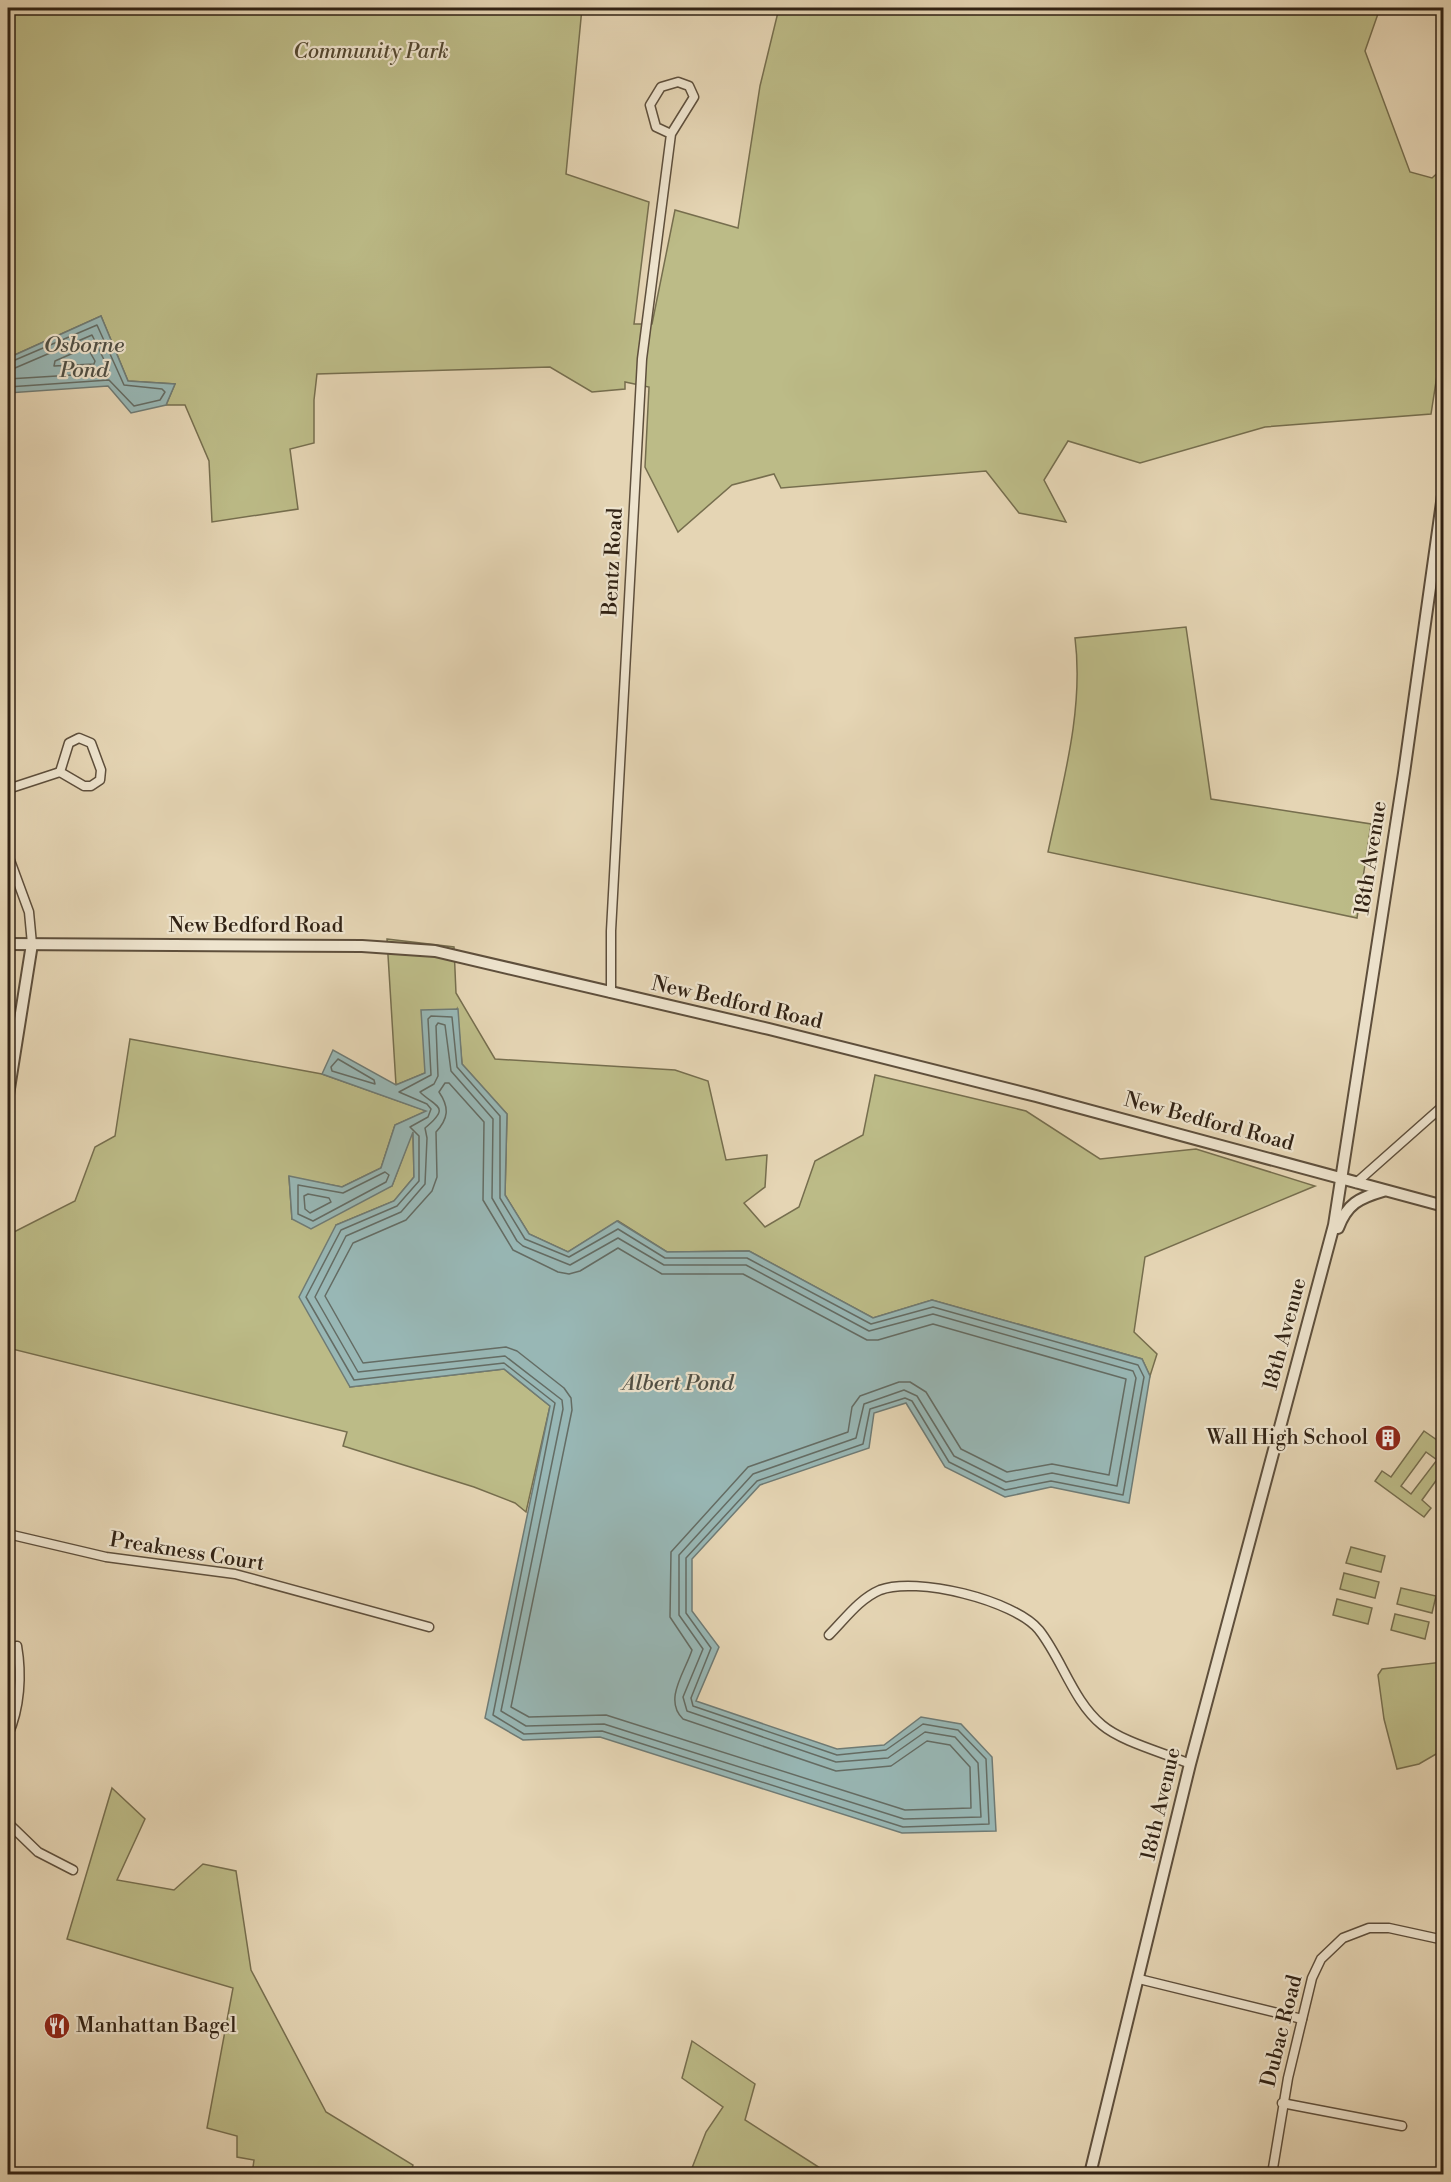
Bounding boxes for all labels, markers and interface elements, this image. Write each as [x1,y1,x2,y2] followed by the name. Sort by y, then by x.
[293,39,449,65] park label: Community Park
[44,332,124,384] water label: Osborne Pond
[597,507,629,618] street label: Bentz Road
[1349,799,1393,917] street label: 18th Avenue
[169,913,343,939] street label: New Bedford Road
[649,971,825,1035] street label: New Bedford Road
[1121,1087,1297,1157] street label: New Bedford Road
[1258,1275,1312,1393] street label: 18th Avenue
[620,1370,735,1397] water label: Albert Pond
[1373,1423,1403,1453] building icon: Wall High School
[1206,1425,1368,1451] place label: Wall High School
[108,1527,267,1577] street label: Preakness Court
[1135,1745,1187,1863] street label: 18th Avenue
[1256,1972,1308,2090] street label: Dubac Road
[42,2011,72,2041] restaurant icon: Manhattan Bagel
[76,2013,236,2039] place label: Manhattan Bagel

